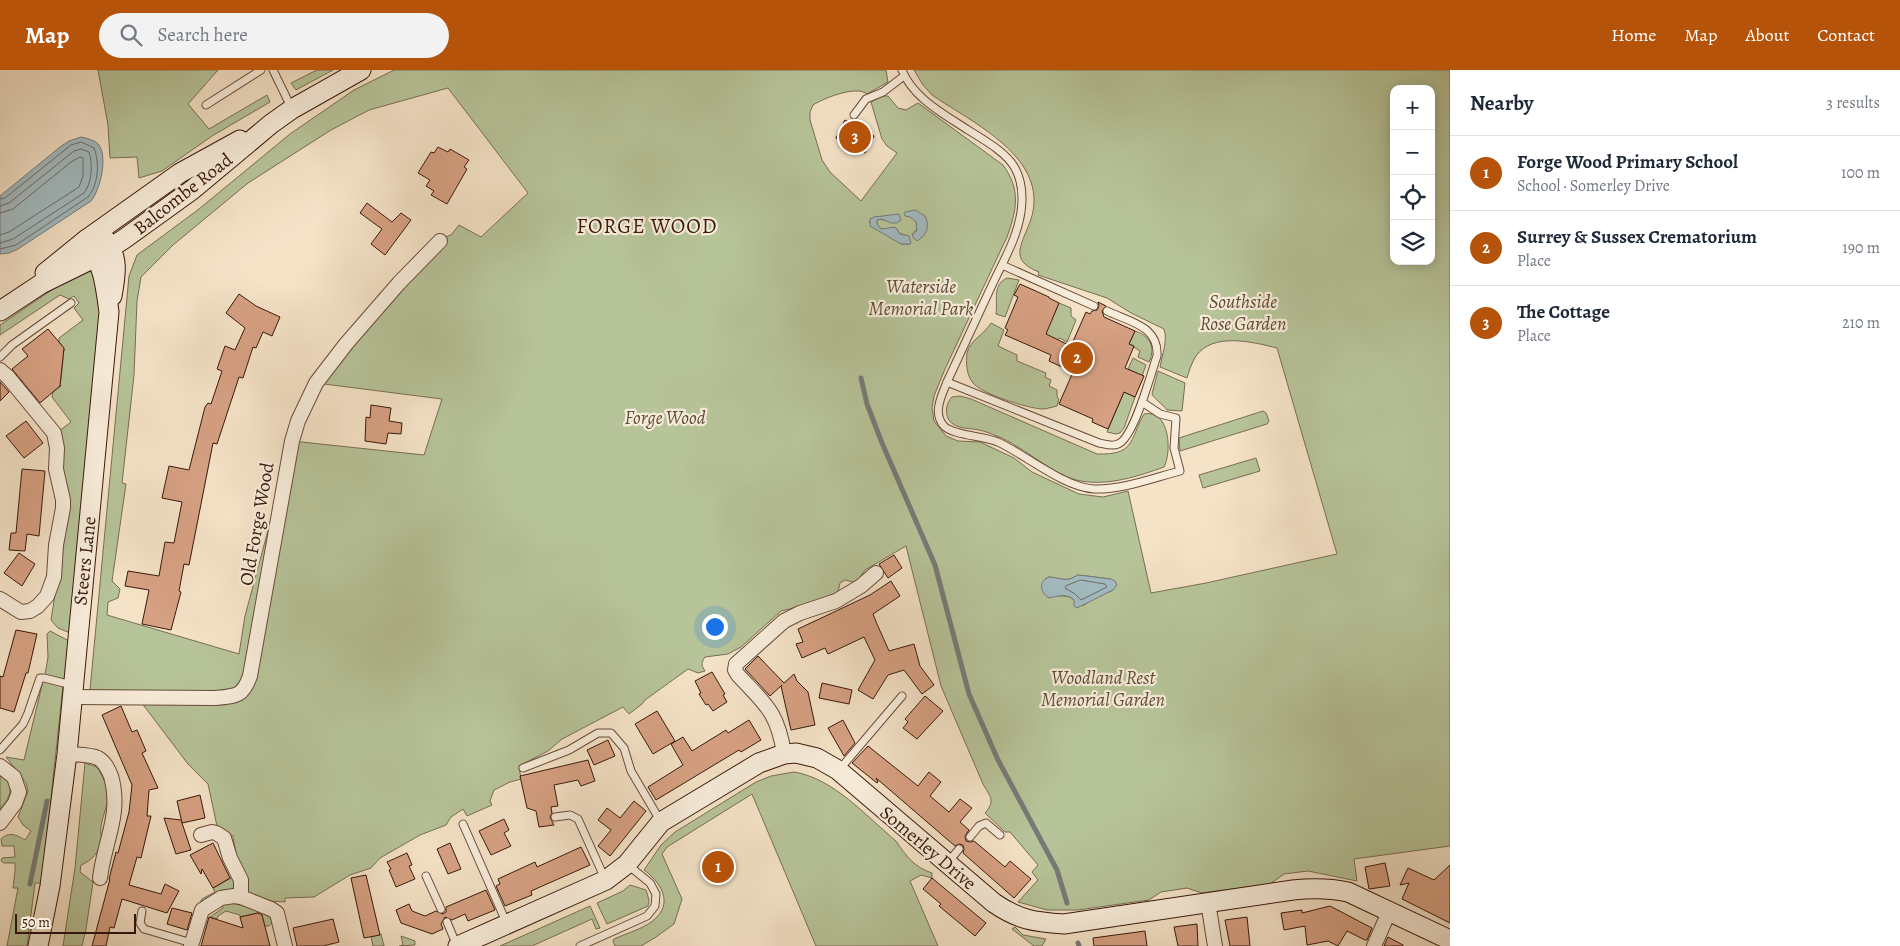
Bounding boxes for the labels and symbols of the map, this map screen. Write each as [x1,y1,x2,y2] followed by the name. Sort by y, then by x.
[839,118,871,156] pin: 3
[128,147,239,241] street label: Balcombe Road
[576,212,718,240] district label: FORGE WOOD
[869,274,973,322] park label: Waterside Memorial Park
[1200,289,1286,337] park label: Southside Rose Garden
[1061,339,1093,377] pin: 2
[624,405,706,431] park label: Forge Wood
[233,460,281,588] street label: Old Forge Wood
[67,515,103,607] street label: Steers Lane
[702,614,728,640] your location
[1041,665,1165,713] park label: Woodland Rest Memorial Garden
[874,800,982,896] street label: Somerley Drive
[702,848,734,886] pin: 1
[15,911,136,934] scale bar

